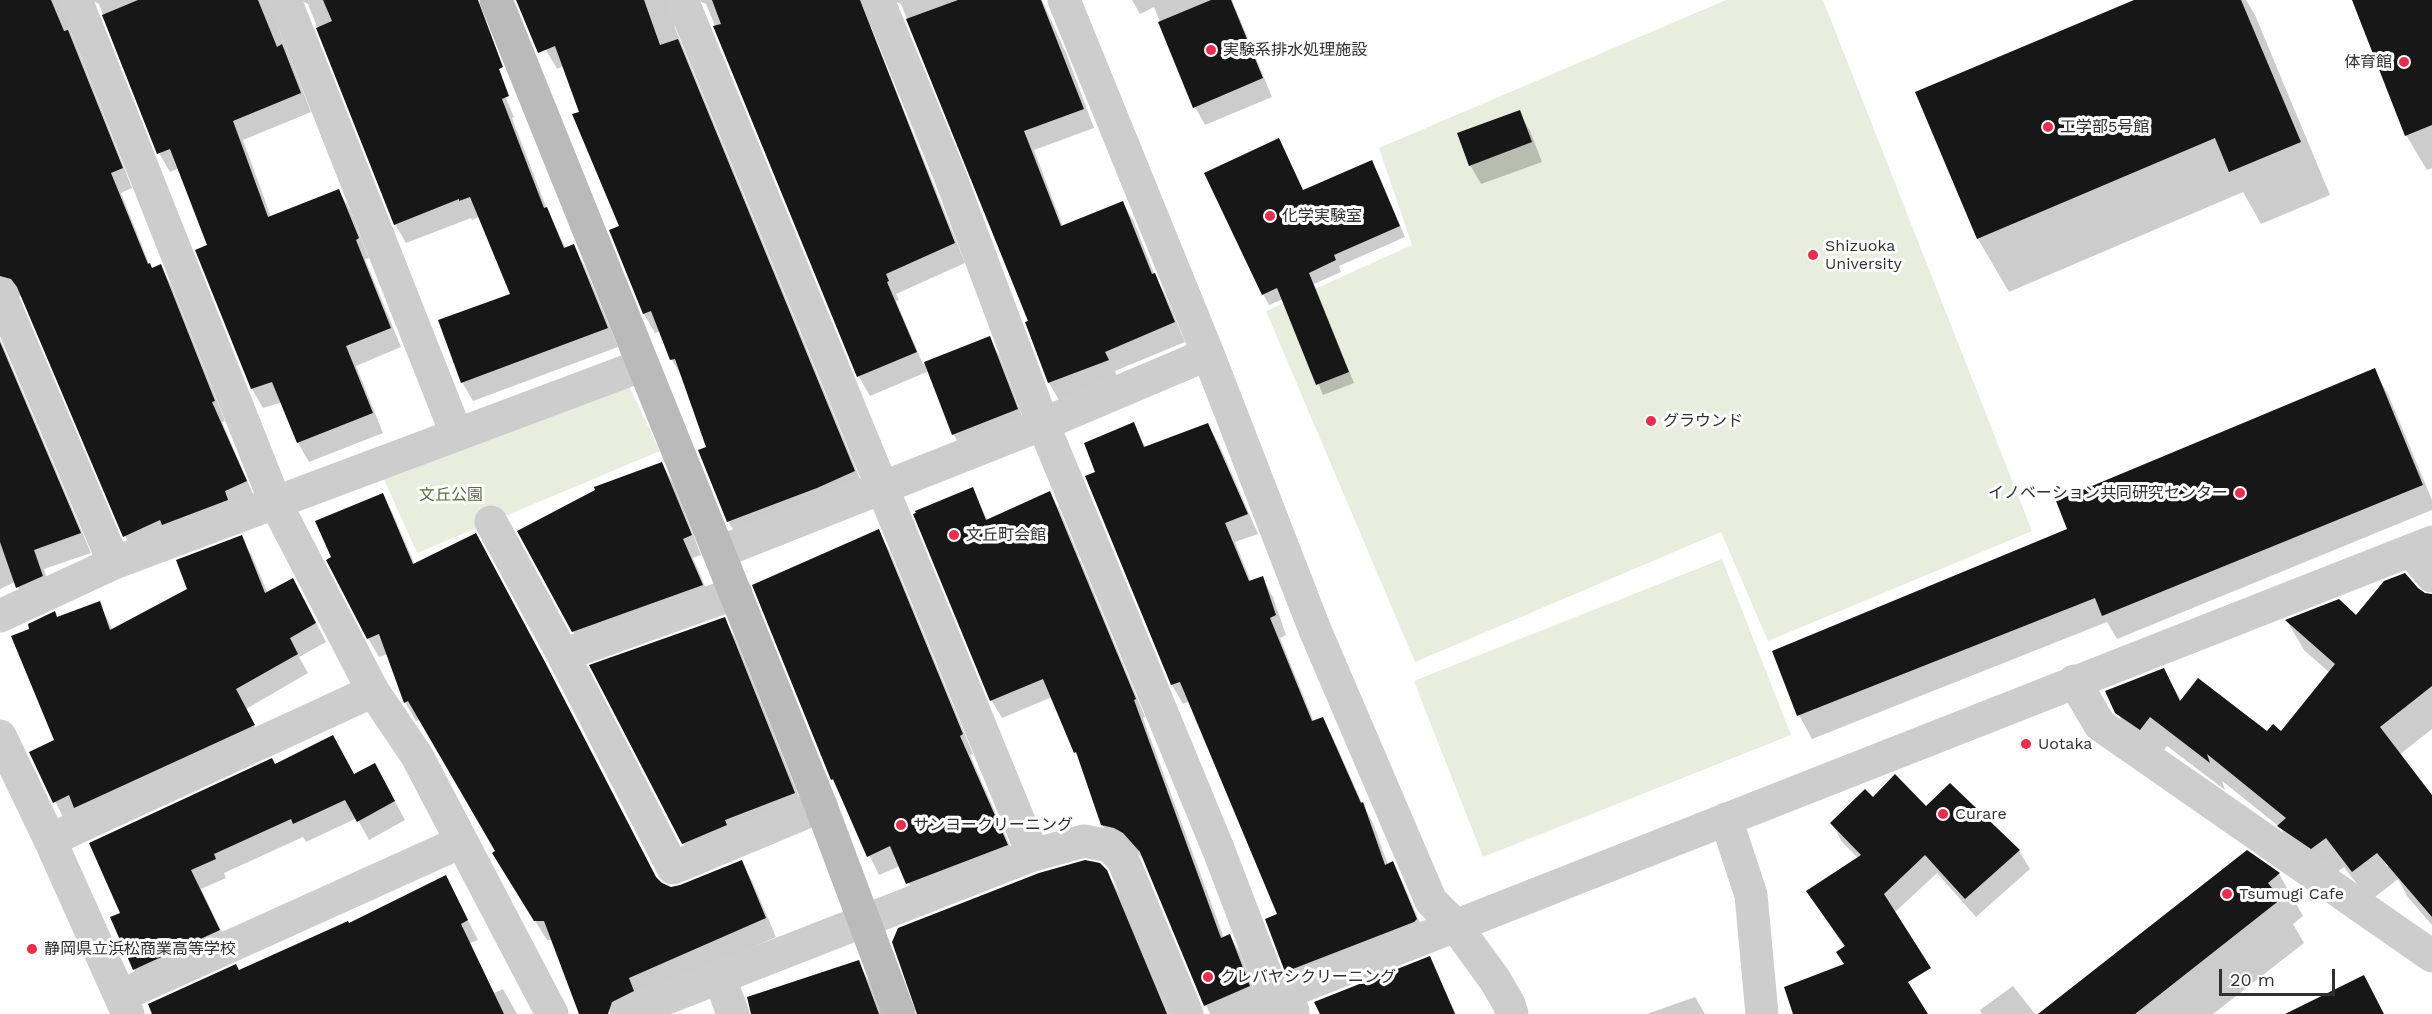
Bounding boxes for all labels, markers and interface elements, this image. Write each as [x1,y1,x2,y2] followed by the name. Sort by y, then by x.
[1223,40,1367,60] place label: 実験系排水処理施設
[1204,43,1218,57] marker: 実験系排水処理施設
[2344,52,2392,72] place label: 体育館
[2397,55,2411,69] marker: 体育館
[2060,117,2149,137] place label: 工学部5号館
[2041,120,2055,134] marker: 工学部5号館
[1282,206,1362,226] place label: 化学実験室
[1263,209,1277,223] marker: 化学実験室
[1825,236,1902,274] place label: Shizuoka University
[1806,248,1820,262] marker: Shizuoka University
[1663,411,1743,431] place label: グラウンド
[1644,414,1658,428] marker: グラウンド
[1988,483,2228,503] place label: イノベーション共同研究センター
[419,485,483,505] park label: 文丘公園
[2233,486,2247,500] marker: イノベーション共同研究センター
[966,525,1046,545] place label: 文丘町会館
[947,528,961,542] marker: 文丘町会館
[2038,734,2092,754] place label: Uotaka
[2019,737,2033,751] marker: Uotaka
[1955,804,2007,824] place label: Curare
[1936,807,1950,821] marker: Curare
[913,815,1073,835] place label: サンヨークリーニング
[894,818,908,832] marker: サンヨークリーニング
[2239,884,2344,904] place label: Tsumugi Cafe
[2220,887,2234,901] marker: Tsumugi Cafe
[44,939,236,959] place label: 静岡県立浜松商業高等学校
[25,942,39,956] marker: 静岡県立浜松商業高等学校
[2222,957,2338,995] scale bar
[1220,967,1396,987] place label: クレバヤシクリーニング
[2230,969,2275,990] text: 20 m
[1201,970,1215,984] marker: クレバヤシクリーニング

